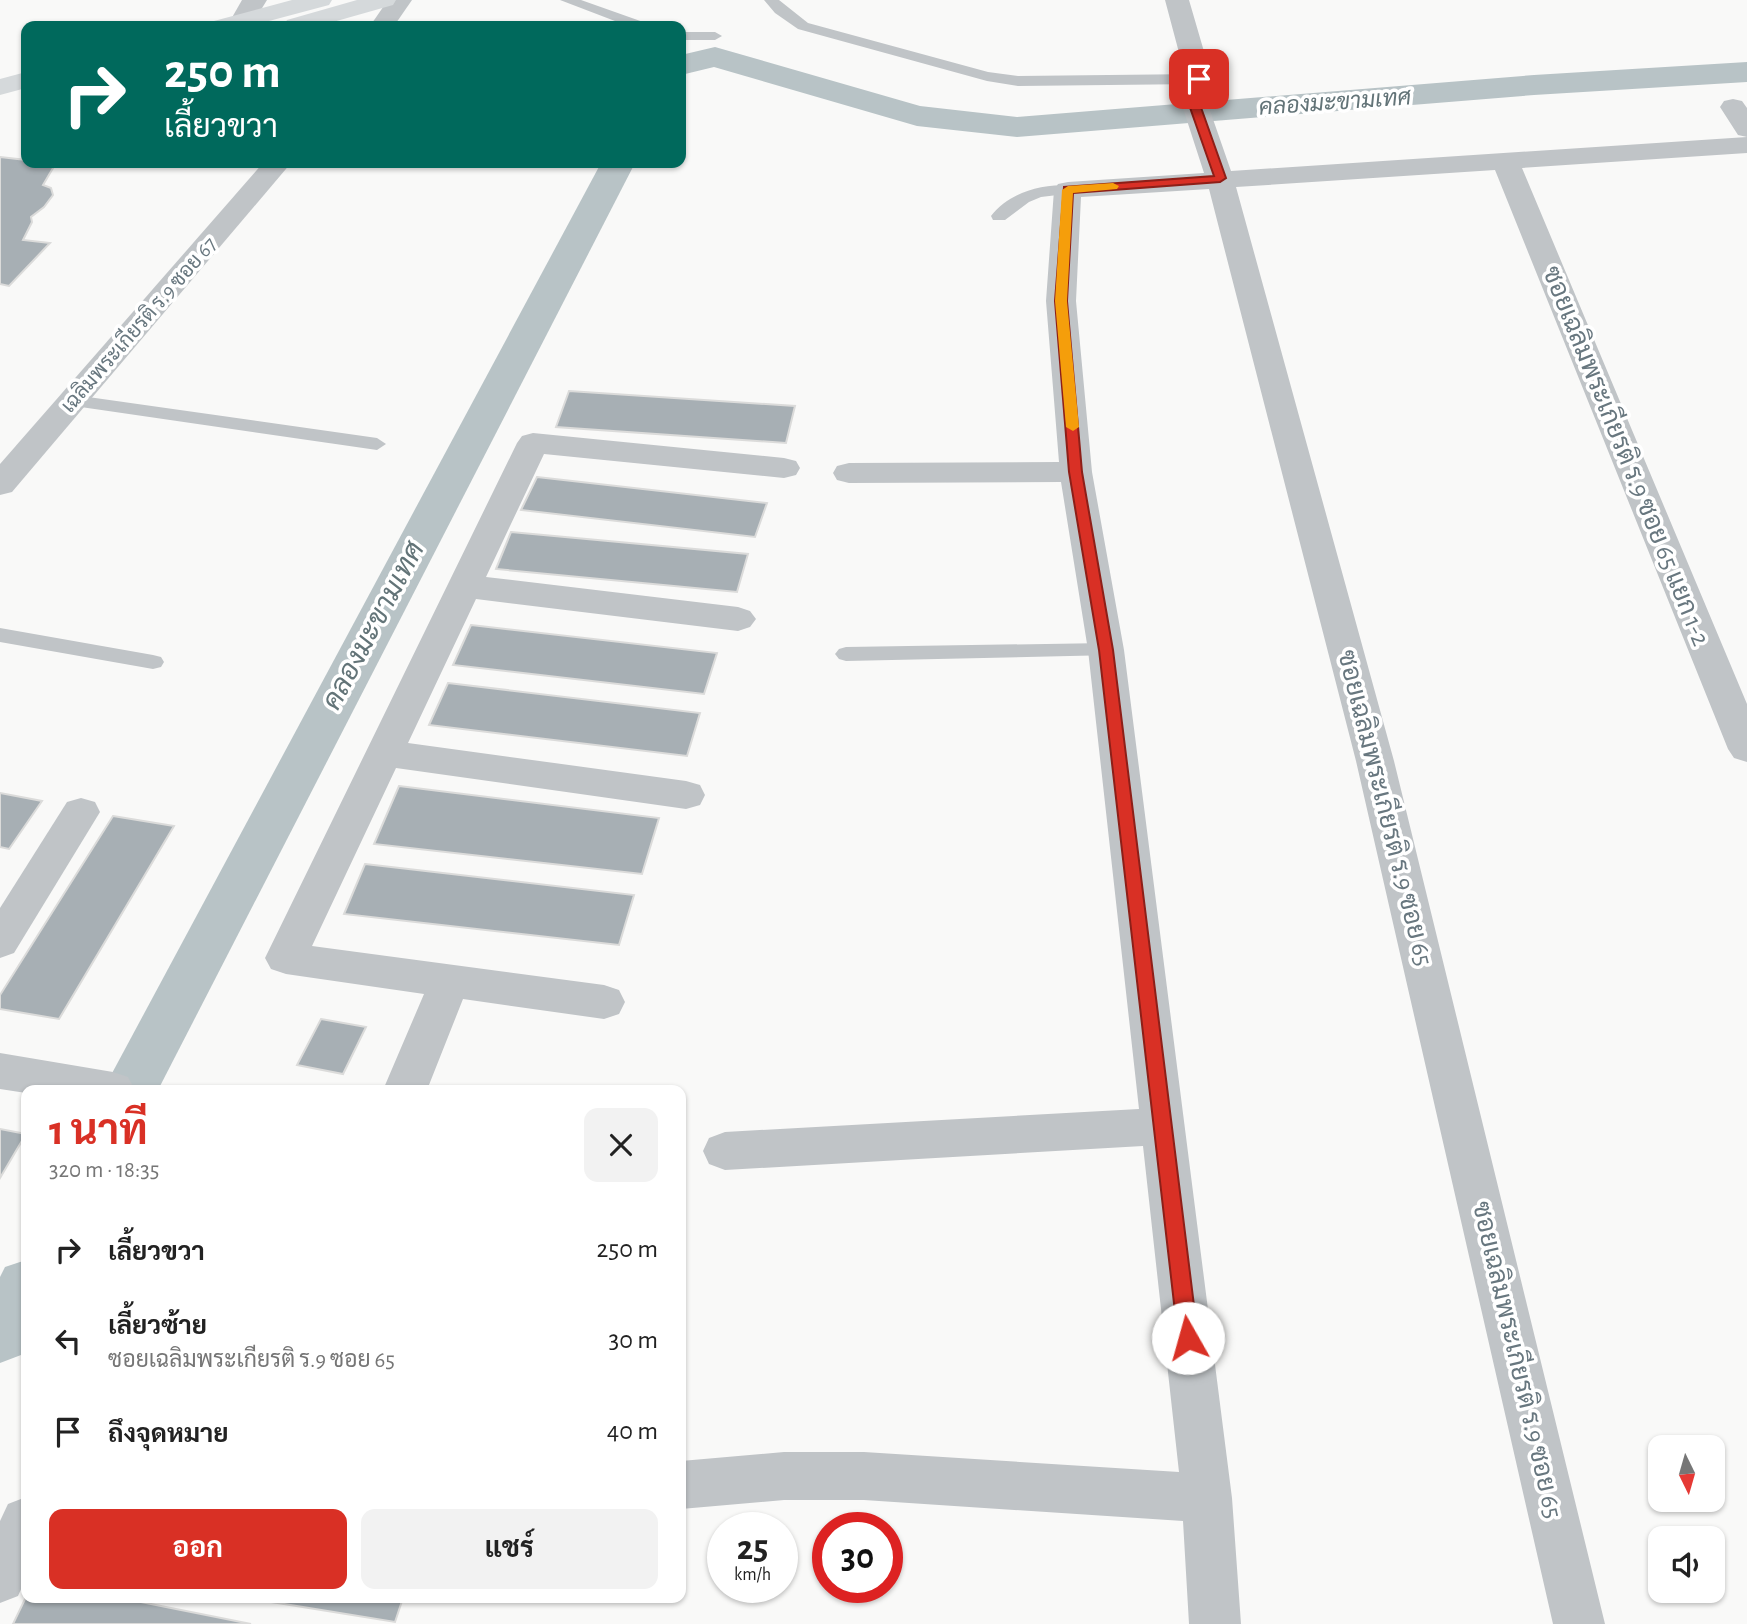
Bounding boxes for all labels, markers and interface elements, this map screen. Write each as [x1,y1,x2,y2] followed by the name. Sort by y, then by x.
[164,48,281,97] text: 250 m
[49,49,140,140] icon: right
[1169,49,1229,109] pin
[1180,60,1218,98] icon: arrive
[1258,86,1413,120] water label: คลองมะขามเทศ
[164,111,278,143] text: เลี้ยวขวา
[55,231,221,417] street label: เฉลิมพระเกียรติ ร.9 ซอย 67
[1538,261,1718,650] street label: ซอยเฉลิมพระเกียรติ ร.9 ซอย 65 แยก 1-2
[318,536,430,715] water label: คลองมะขามเทศ
[1333,647,1441,969] street label: ซอยเฉลิมพระเกียรติ ร.9 ซอย 65
[584,1108,658,1182] button: close
[49,1110,148,1152] text: 1 นาที
[49,1159,159,1182] text: 320 m · 18:35
[1468,1198,1570,1521] street label: ซอยเฉลิมพระเกียรติ ร.9 ซอย 65
[49,1231,87,1269] icon: right
[596,1236,658,1262] text: 250 m
[108,1239,205,1265] text: เลี้ยวขวา
[1151,1301,1225,1375] position arrow
[108,1313,207,1339] text: เลี้ยวซ้าย
[49,1322,87,1360] icon: left
[608,1327,658,1353] text: 30 m
[108,1349,395,1372] text: ซอยเฉลิมพระเกียรติ ร.9 ซอย 65
[49,1413,87,1451] icon: arrive
[607,1418,658,1444] text: 40 m
[108,1421,229,1447] text: ถึงจุดหมาย
[1648,1435,1726,1512] north arrow
[1648,1435,1725,1603] map controls
[49,1509,347,1589] button: ออก
[361,1509,658,1589] button: แชร์
[812,1512,903,1603] speed limit sign: 30
[1648,1526,1725,1603] button: sound
[737,1531,768,1566] text: 25
[734,1566,771,1584] text: km/h

